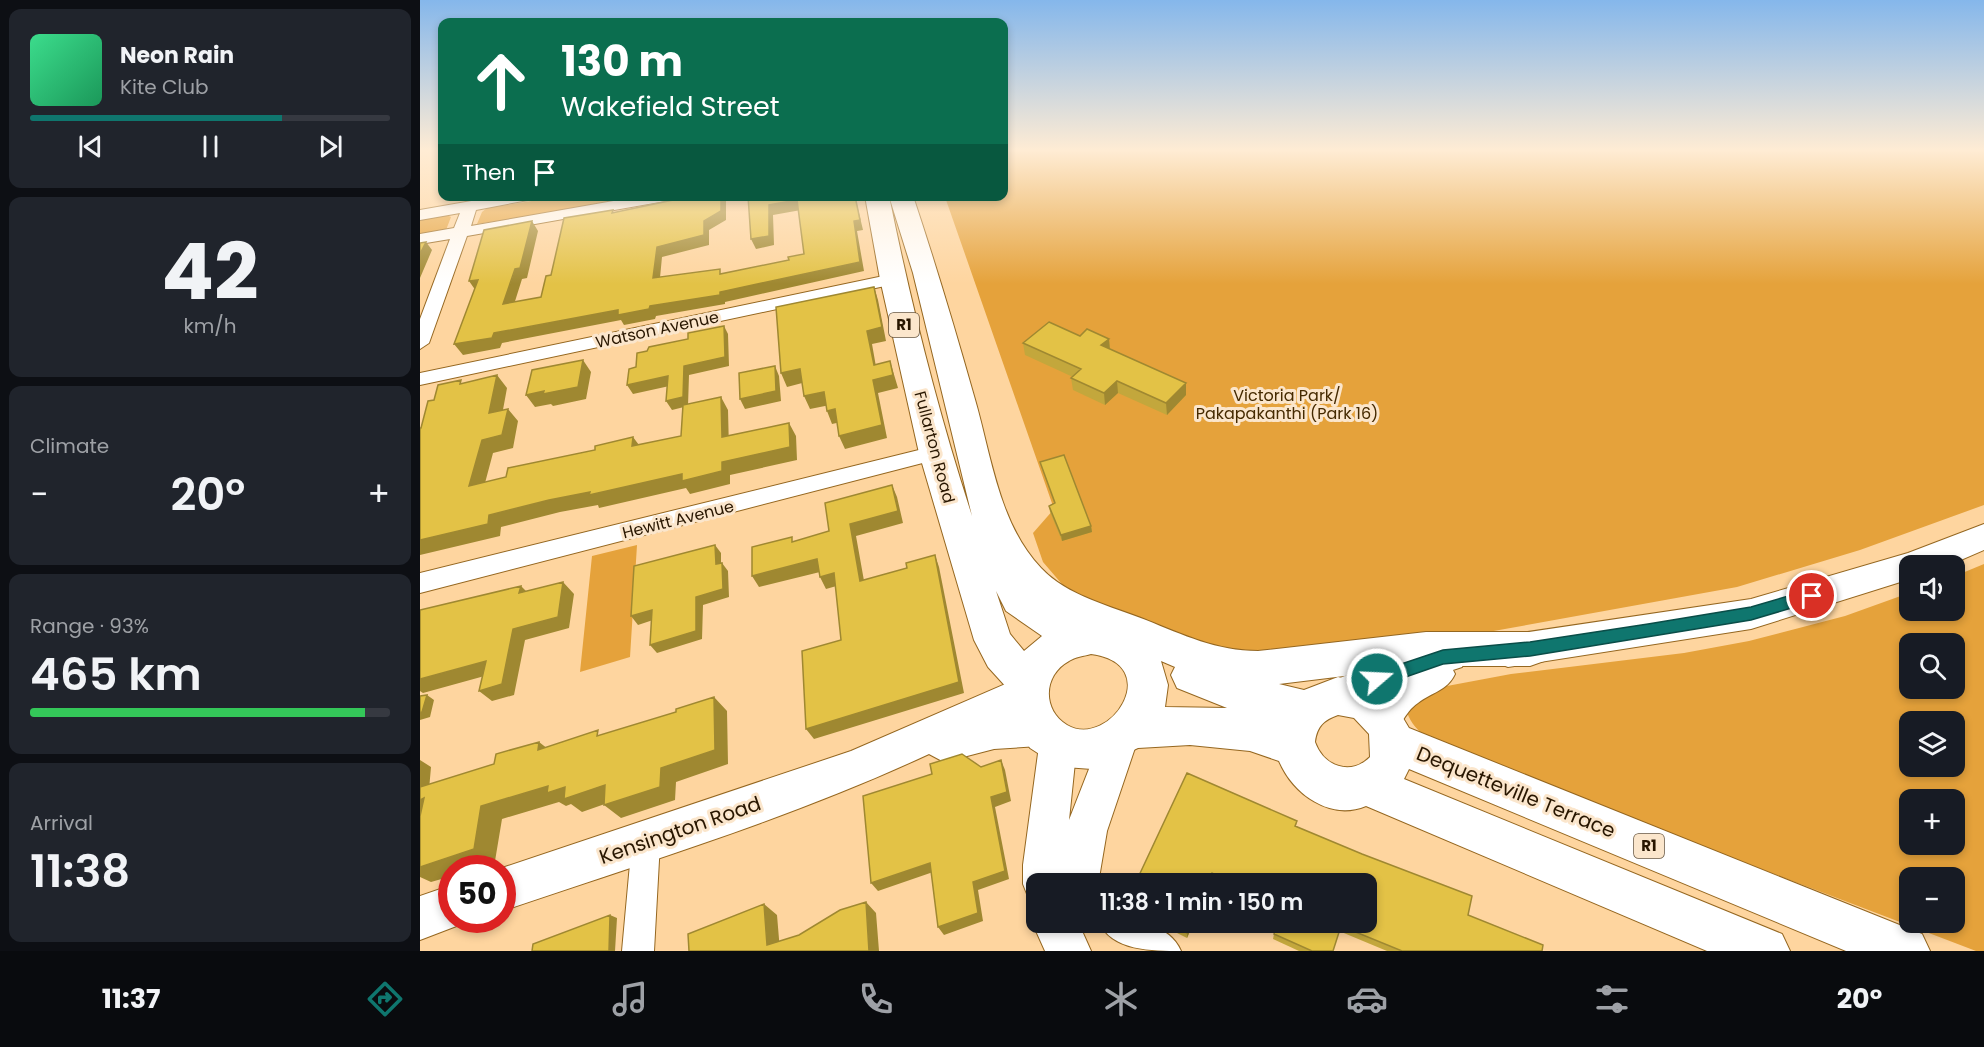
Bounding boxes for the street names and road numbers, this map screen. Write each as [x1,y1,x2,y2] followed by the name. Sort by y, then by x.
[593,305,721,354] street label: Watson Avenue
[889,313,919,337] road number: R1
[909,389,961,506] street label: Fullarton Road
[620,495,736,544] street label: Hewitt Avenue
[1412,739,1620,845] street label: Dequetteville Terrace
[596,789,764,871] street label: Kensington Road
[1634,834,1664,858] road number: R1

